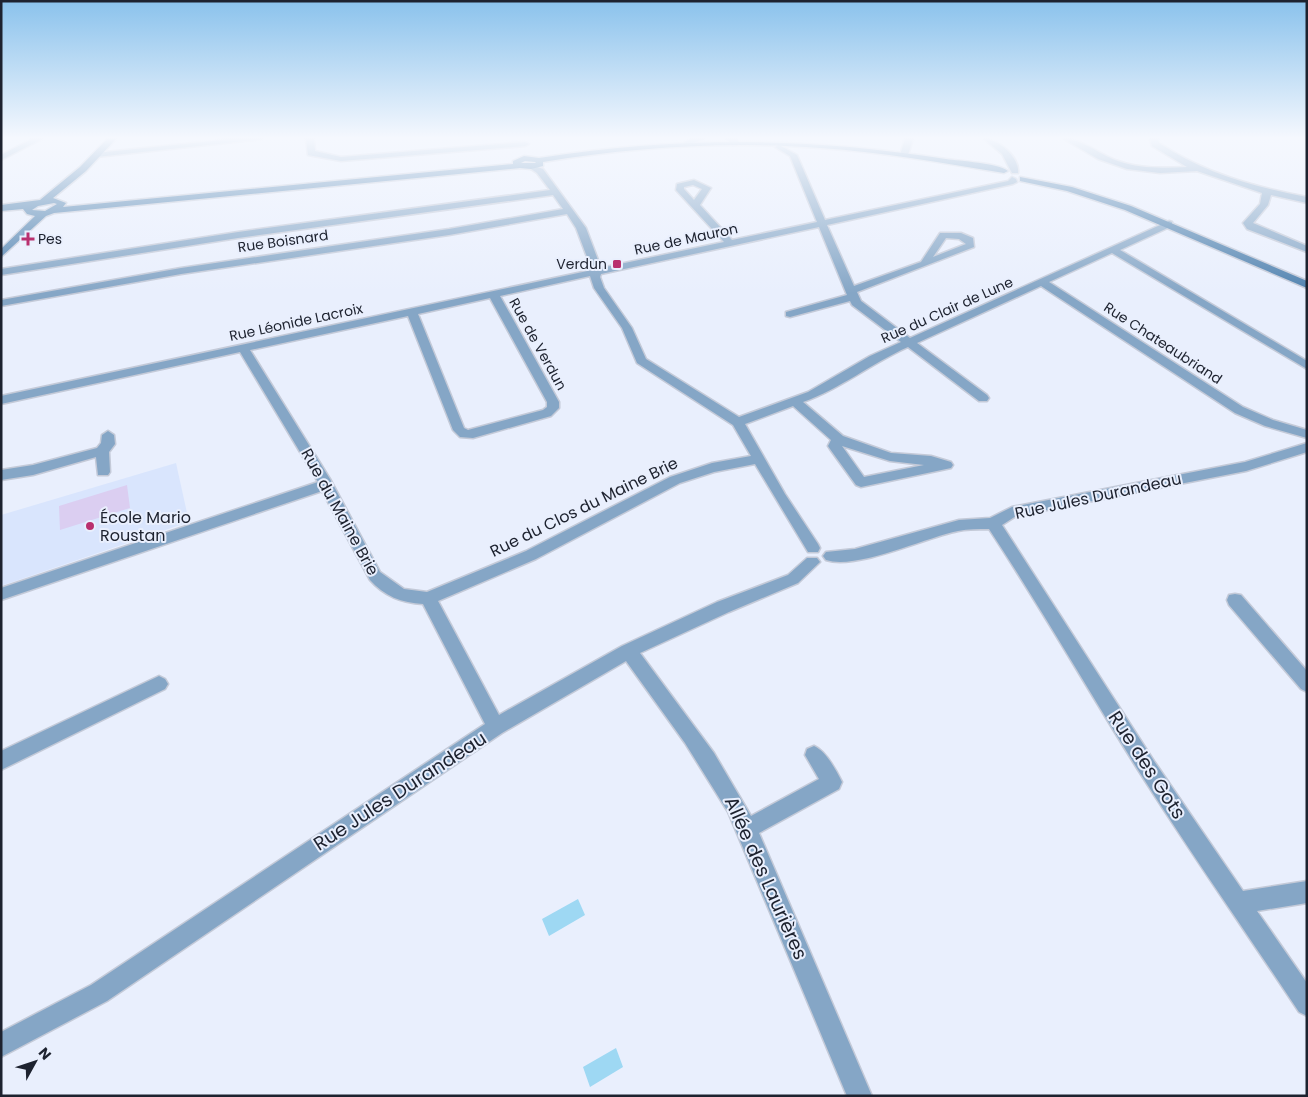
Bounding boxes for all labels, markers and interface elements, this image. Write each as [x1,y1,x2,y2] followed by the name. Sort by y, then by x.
[632,218,740,260] street label: Rue de Mauron
[236,225,330,257] street label: Rue Boisnard
[38,229,62,249] place label: Pes
[22,233,34,245] marker: Pes
[556,254,607,274] place label: Verdun
[611,258,623,270] marker: Verdun
[878,272,1017,348] street label: Rue du Clair de Lune
[504,294,572,394] street label: Rue de Verdun
[1100,297,1226,389] street label: Rue Chateaubriand
[227,298,365,346] street label: Rue Léonide Lacroix
[295,444,385,580] street label: Rue du Maine Brie
[486,451,682,563] street label: Rue du Clos du Maine Brie
[1013,467,1183,525] street label: Rue Jules Durandeau
[100,506,191,547] place label: École Mario Roustan
[84,520,96,532] marker: École Mario Roustan
[1102,706,1192,824] street label: Rue des Gots
[308,725,492,857] street label: Rue Jules Durandeau
[718,792,814,964] street label: Allée des Laurières
[10,1037,60,1087] north arrow
[34,1043,56,1064] text: N

